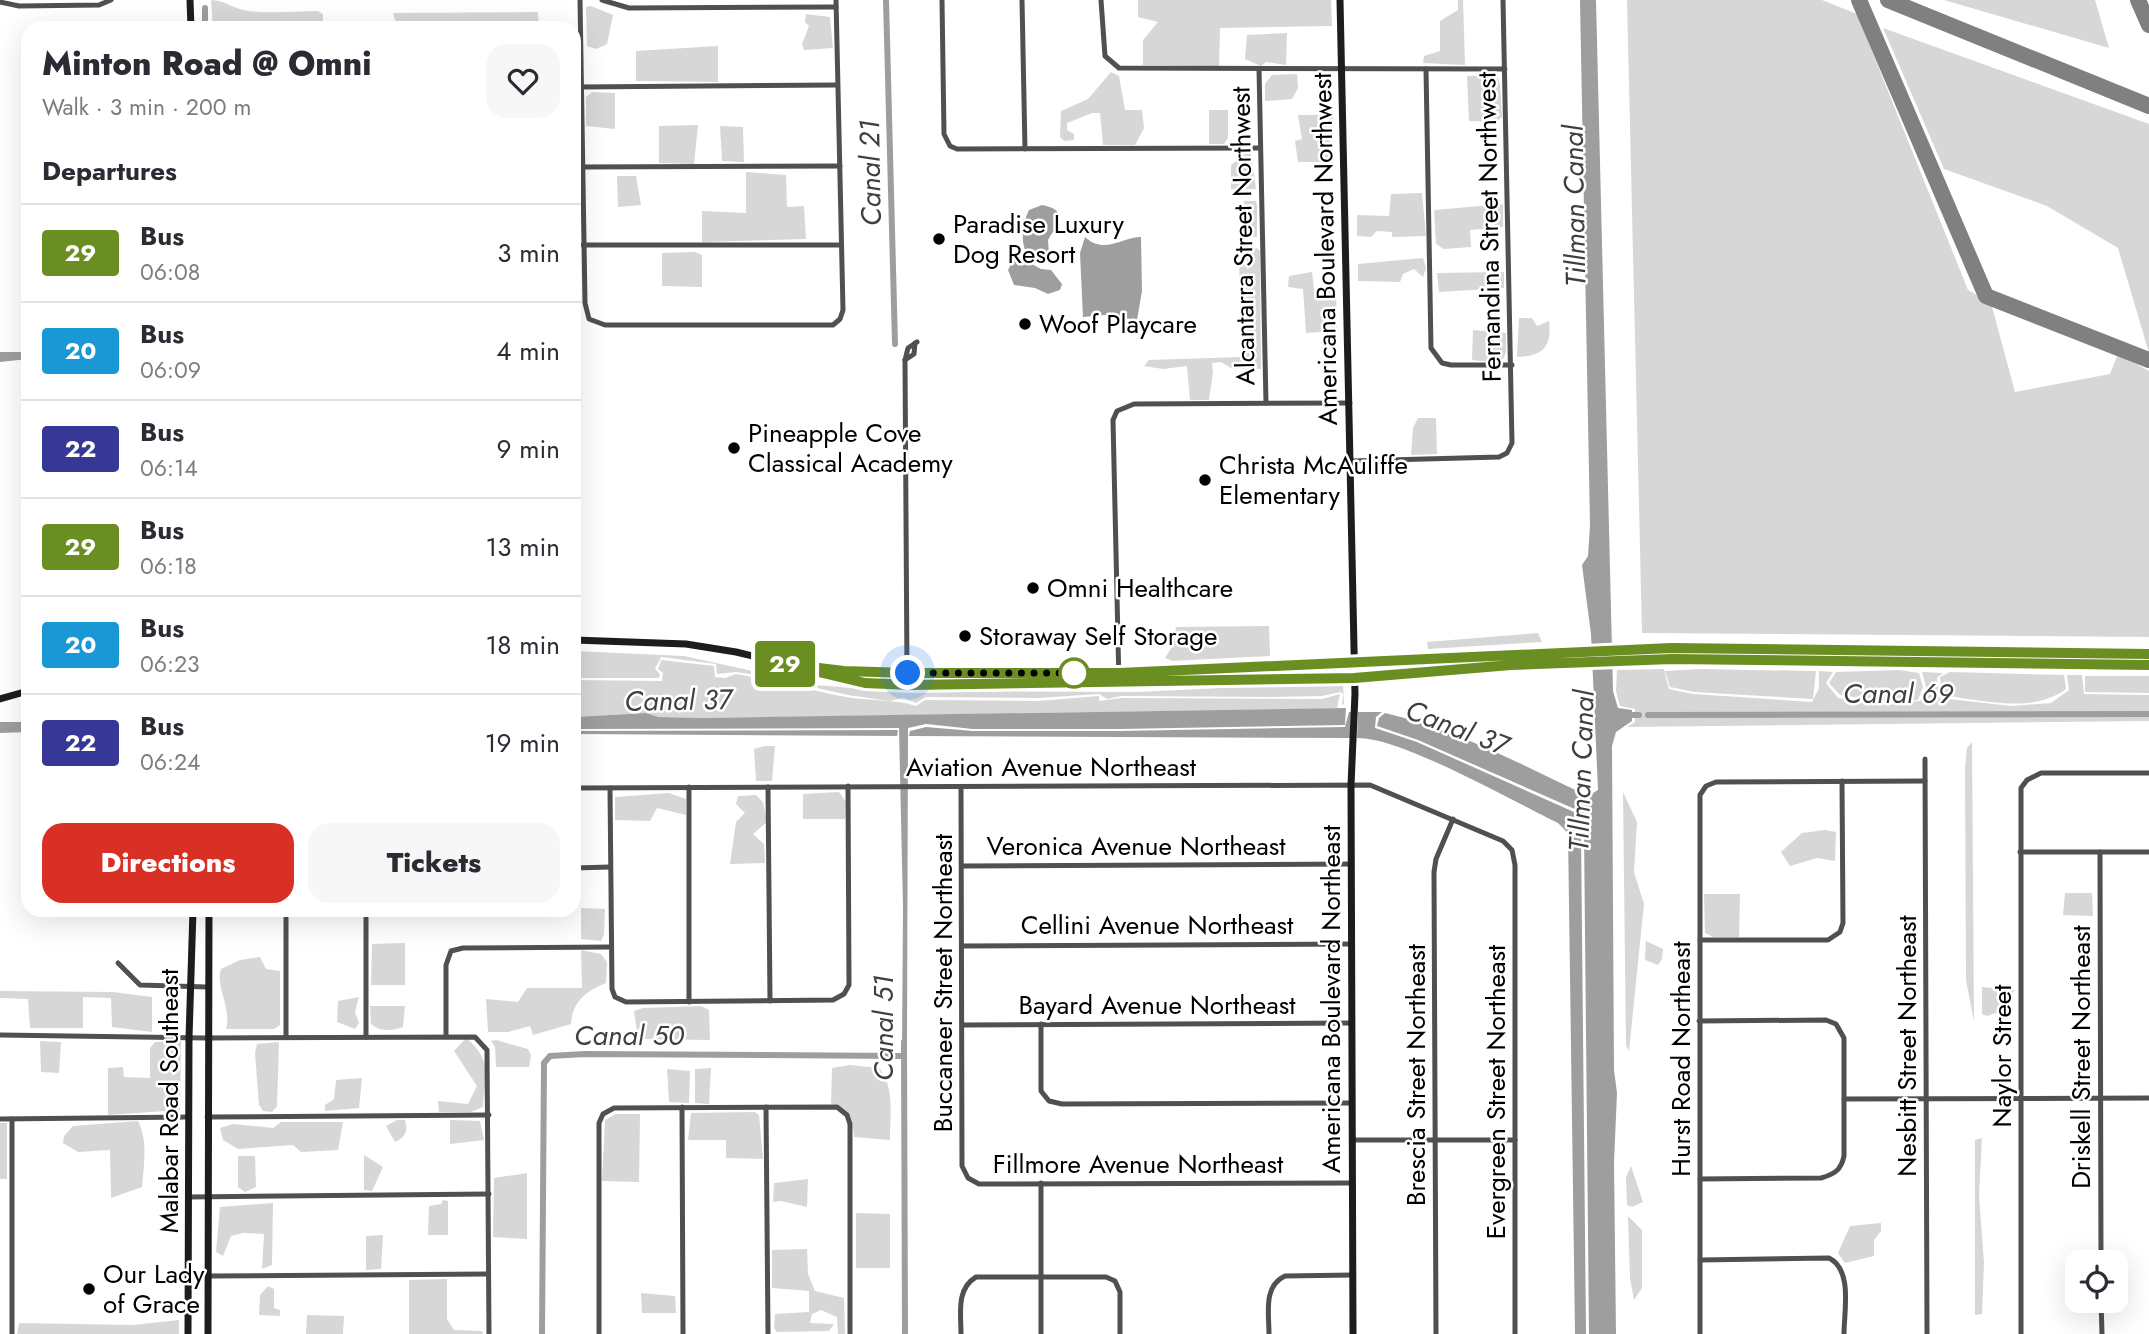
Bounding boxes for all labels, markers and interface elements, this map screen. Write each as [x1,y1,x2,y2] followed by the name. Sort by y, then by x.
[42,40,371,87] text: Minton Road @ Omni
[486,44,560,118] button: heart
[1467,71,1511,382] street label: Fernandina Street Northwest
[1303,72,1347,426] street label: Americana Boulevard Northwest
[1221,85,1265,386] street label: Alcantarra Street Northwest
[42,90,251,124] text: Walk · 3 min · 200 m
[849,120,892,226] water label: Canal 21
[1553,123,1596,287] water label: Tillman Canal
[42,152,177,190] text: Departures
[953,205,1124,273] place label: Paradise Luxury Dog Resort
[140,217,184,255] text: Bus
[931,231,947,247] marker: Paradise Luxury Dog Resort
[497,234,560,272] text: 3 min
[65,235,96,270] text: 29
[140,255,200,289] text: 06:08
[1039,305,1197,343] place label: Woof Playcare
[140,315,184,353] text: Bus
[1017,316,1033,332] marker: Woof Playcare
[496,332,560,370] text: 4 min
[65,333,96,368] text: 20
[140,353,201,387] text: 06:09
[140,413,184,451] text: Bus
[748,414,953,482] place label: Pineapple Cove Classical Academy
[497,430,560,468] text: 9 min
[65,431,96,466] text: 22
[726,440,742,456] marker: Pineapple Cove Classical Academy
[1219,446,1408,514] place label: Christa McAuliffe Elementary
[140,451,198,485] text: 06:14
[1197,472,1213,488] marker: Christa McAuliffe Elementary
[140,511,184,549] text: Bus
[486,528,560,566] text: 13 min
[65,529,96,564] text: 29
[140,549,197,583] text: 06:18
[1047,569,1233,607] place label: Omni Healthcare
[1025,580,1041,596] marker: Omni Healthcare
[140,609,184,647] text: Bus
[979,617,1217,655] place label: Storaway Self Storage
[486,626,560,664] text: 18 min
[65,627,96,662] text: 20
[957,628,973,644] marker: Storaway Self Storage
[754,641,816,687] line badge: 29
[769,646,801,681] text: 29
[140,647,200,681] text: 06:23
[890,655,925,690] your location
[1059,658,1089,688] unlabelled marker
[1843,673,1954,714] water label: Canal 69
[624,679,735,722] water label: Canal 37
[1558,688,1605,852] water label: Tillman Canal
[1399,689,1517,767] water label: Canal 37
[140,707,184,745] text: Bus
[485,724,560,762] text: 19 min
[65,725,96,760] text: 22
[140,745,200,779] text: 06:24
[906,748,1197,786] street label: Aviation Avenue Northeast
[42,823,294,903] button: Directions
[308,823,560,903] button: Tickets
[1312,824,1350,1173] street label: Americana Boulevard Northeast
[987,827,1286,865] street label: Veronica Avenue Northeast
[924,833,962,1132] street label: Buccaneer Street Northeast
[1021,906,1294,944] street label: Cellini Avenue Northeast
[1888,914,1926,1177] street label: Nesbitt Street Northeast
[2062,924,2100,1189] street label: Driskell Street Northeast
[1662,941,1700,1177] street label: Hurst Road Northeast
[1397,943,1435,1206] street label: Brescia Street Northeast
[1477,944,1515,1239] street label: Evergreen Street Northeast
[150,968,188,1233] street label: Malabar Road Southeast
[863,975,904,1081] water label: Canal 51
[1983,984,2021,1127] street label: Naylor Street
[1019,986,1296,1024] street label: Bayard Avenue Northeast
[574,1015,685,1056] water label: Canal 50
[993,1145,1284,1183] street label: Fillmore Avenue Northeast
[2065,1250,2128,1313] map controls
[2065,1250,2128,1313] button: locate
[103,1255,205,1323] place label: Our Lady of Grace
[81,1281,97,1297] marker: Our Lady of Grace

